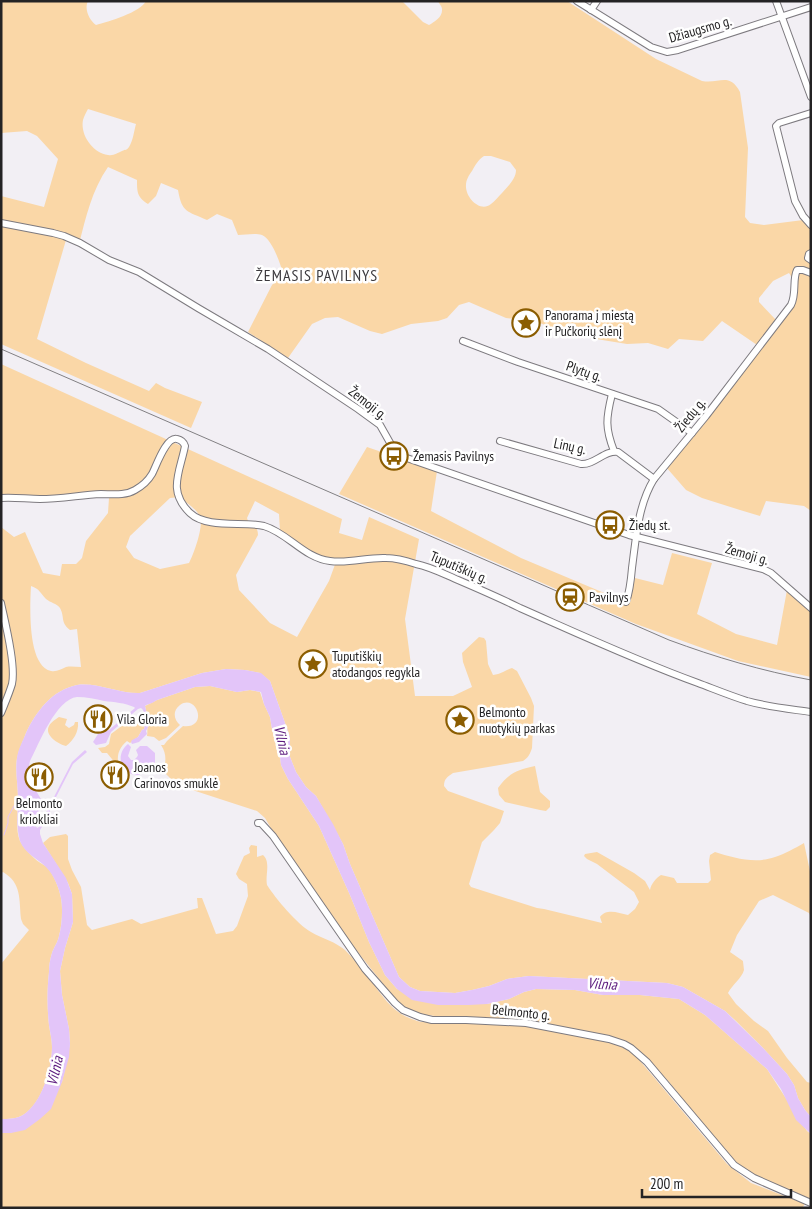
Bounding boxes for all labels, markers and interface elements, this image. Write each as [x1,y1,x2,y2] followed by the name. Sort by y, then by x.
[667,11,733,47] street label: Džiaugsmo g.
[256,265,378,285] district label: ŽEMASIS PAVILNYS
[545,306,634,340] place label: Panorama į miestą ir Pučkorių slėnį
[511,308,541,338] place icon: Panorama į miestą ir Pučkorių slėnį
[564,357,604,385] street label: Plytų g.
[345,382,391,424] street label: Žemoji g.
[671,394,709,436] street label: Žiedų g.
[552,434,588,458] street label: Linų g.
[379,441,409,471] bus stop icon: Žemasis Pavilnys
[413,447,494,465] place label: Žemasis Pavilnys
[595,510,625,540] bus stop icon: Žiedų st.
[629,516,670,534] place label: Žiedų st.
[723,539,771,569] street label: Žemoji g.
[427,547,491,587] street label: Tuputiškių g.
[555,582,585,612] station icon: Pavilnys
[589,588,629,606] place label: Pavilnys
[332,647,420,681] place label: Tuputiškių atodangos regykla
[298,649,328,679] place icon: Tuputiškių atodangos regykla
[479,703,555,737] place label: Belmonto nuotykių parkas
[83,704,113,734] restaurant icon: Vila Gloria
[445,705,475,735] place icon: Belmonto nuotykių parkas
[116,710,167,728] place label: Vila Gloria
[270,723,295,757] water label: Vilnia
[133,758,219,792] place label: Joanos Carinovos smuklė
[100,760,130,790] restaurant icon: Joanos Carinovos smuklė
[24,762,54,792] restaurant icon: Belmonto kriokliai
[16,794,62,828] place label: Belmonto kriokliai
[587,973,618,994] water label: Vilnia
[491,1000,551,1024] street label: Belmonto g.
[42,1053,67,1087] water label: Vilnia
[642,1166,791,1198] scale bar
[650,1174,683,1193] text: 200 m

